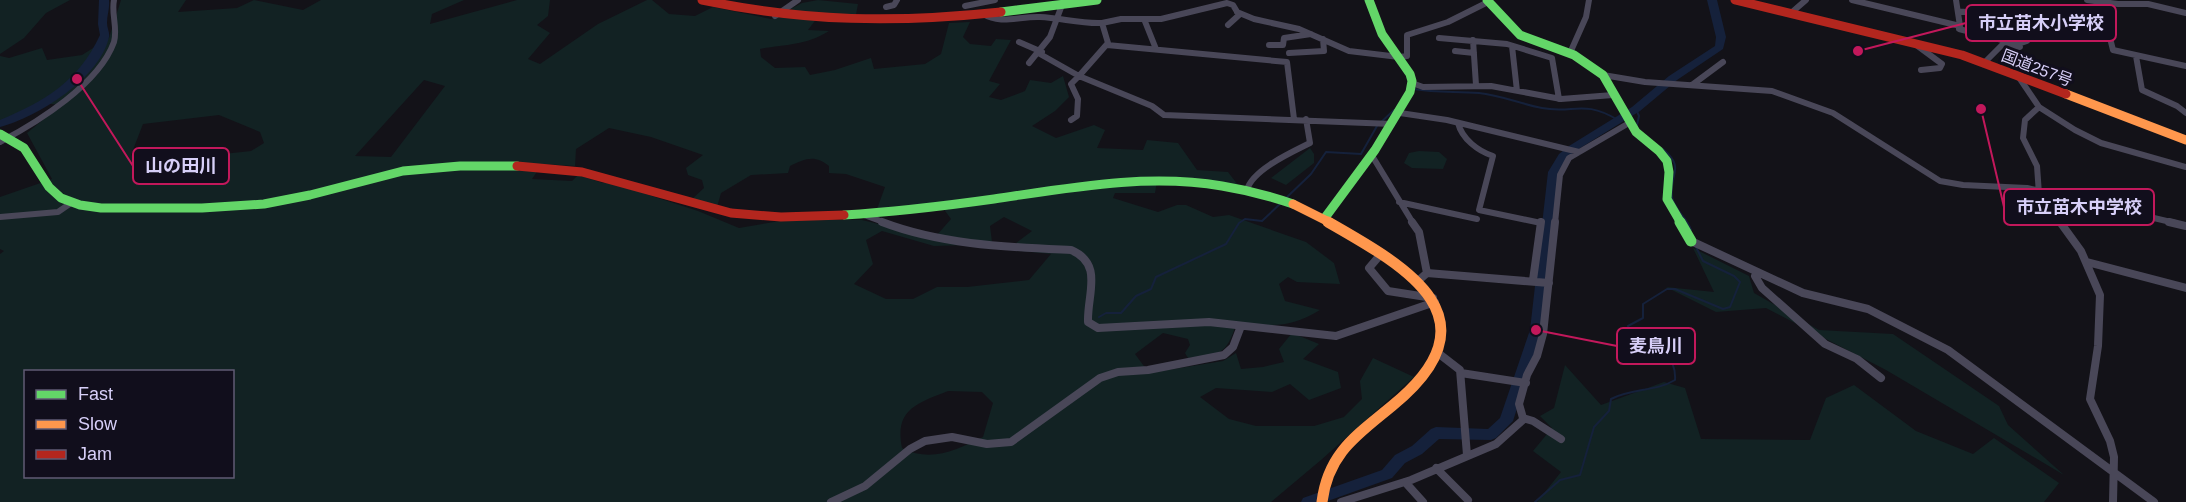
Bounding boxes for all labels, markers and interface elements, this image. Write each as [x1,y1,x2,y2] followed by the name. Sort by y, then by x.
[1966,5,2116,41] callout: 市立苗木小学校
[1978,13,2104,33] text: 市立苗木小学校
[1999,47,2075,89] street label: 国道257号
[133,148,229,184] callout: 山の田川
[145,156,217,176] text: 山の田川
[2004,189,2154,225] callout: 市立苗木中学校
[2016,197,2142,217] text: 市立苗木中学校
[1617,328,1695,364] callout: 麦鳥川
[1629,336,1683,356] text: 麦鳥川
[24,370,234,478] legend
[78,384,113,404] text: Fast
[78,414,118,434] text: Slow
[78,444,112,464] text: Jam

